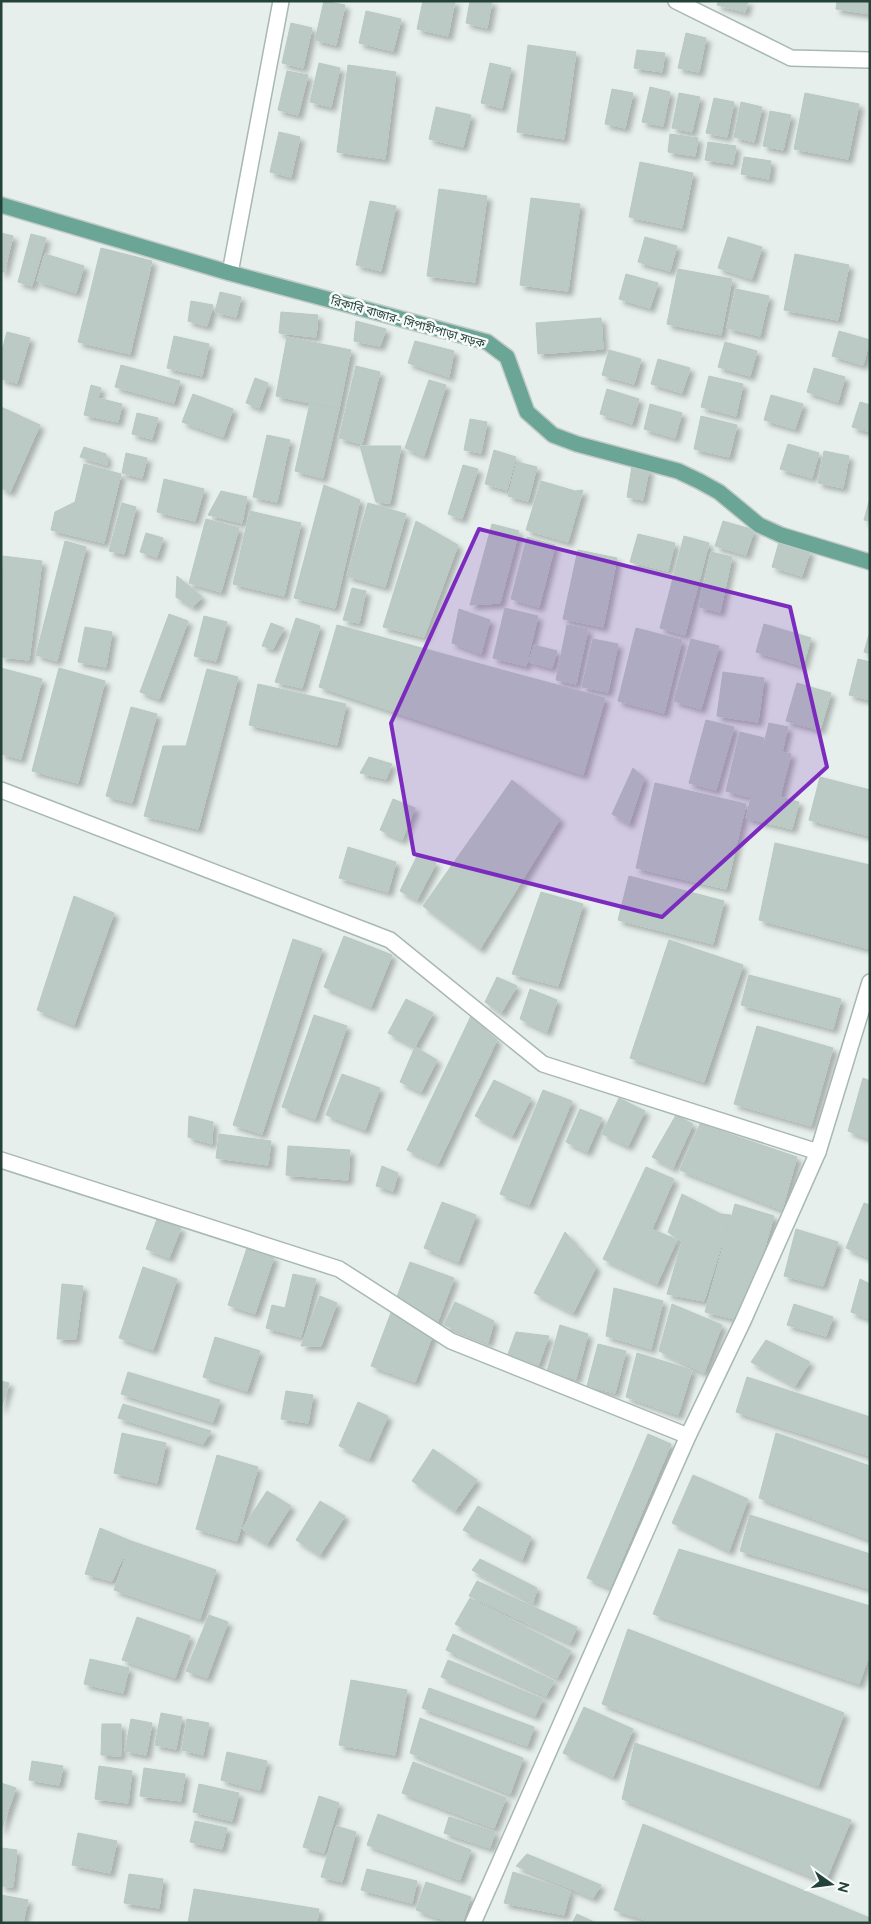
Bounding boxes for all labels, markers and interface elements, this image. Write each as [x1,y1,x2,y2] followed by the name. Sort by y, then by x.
[328,292,487,351] street label: রিকাবি বাজার- সিপাহীপাড়া সড়ক
[806,1859,856,1909] north arrow
[835,1880,853,1894] text: N

